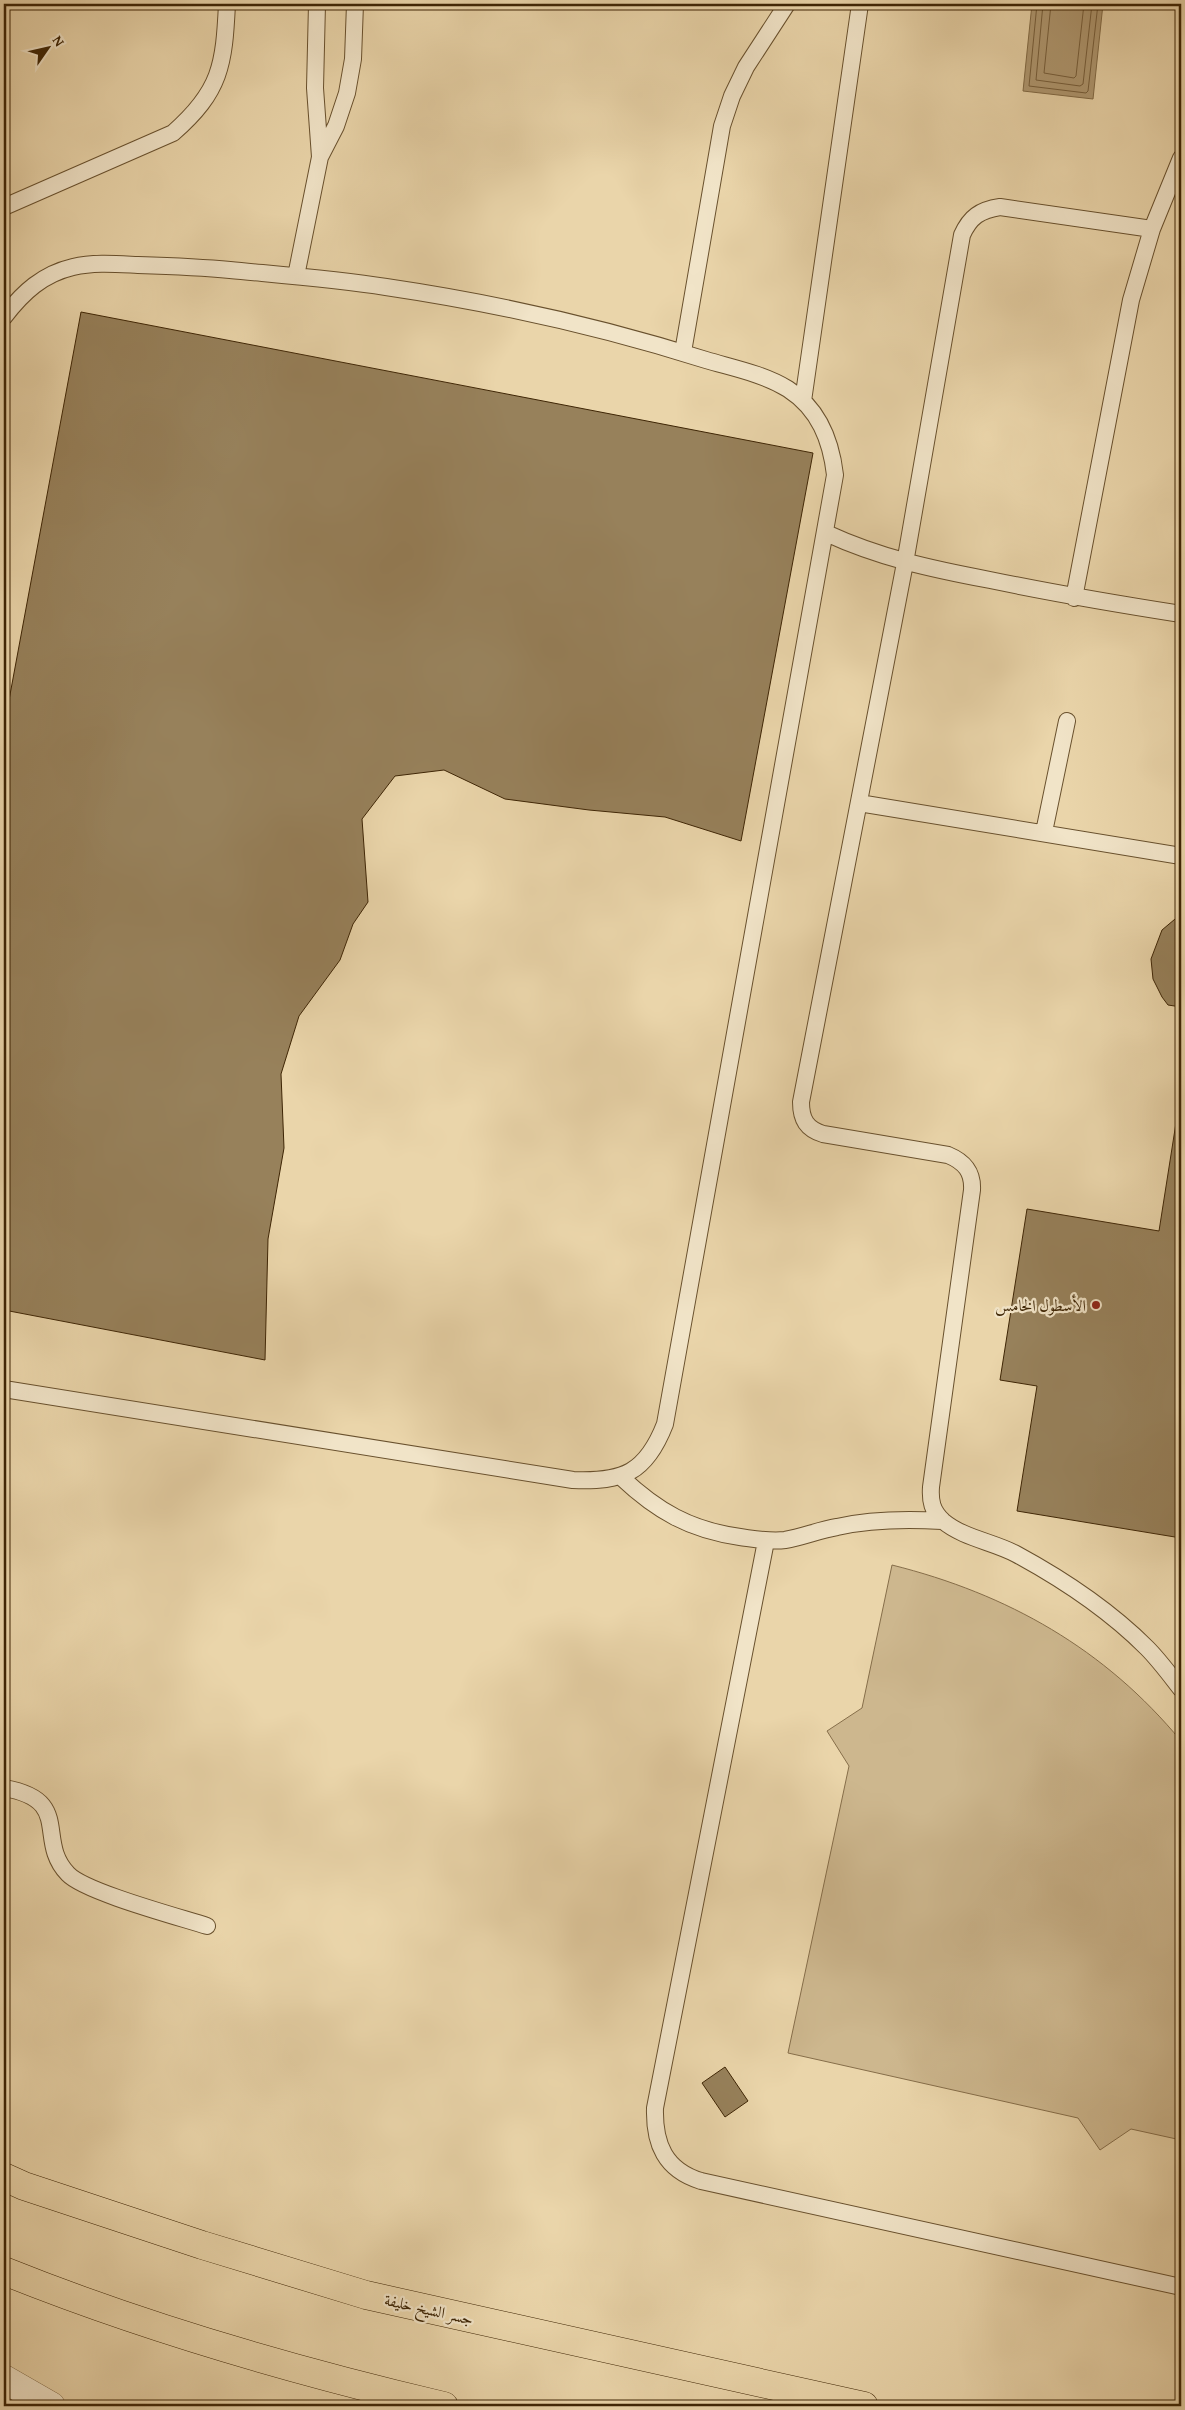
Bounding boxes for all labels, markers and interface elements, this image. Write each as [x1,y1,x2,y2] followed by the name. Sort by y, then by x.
[22,22,72,72] north arrow
[48,31,70,51] text: N
[995,1293,1086,1317] place label: الأسطول الخامس
[1090,1299,1102,1311] marker: الأسطول الخامس
[381,2287,476,2334] street label: جسر الشيخ خليفة

